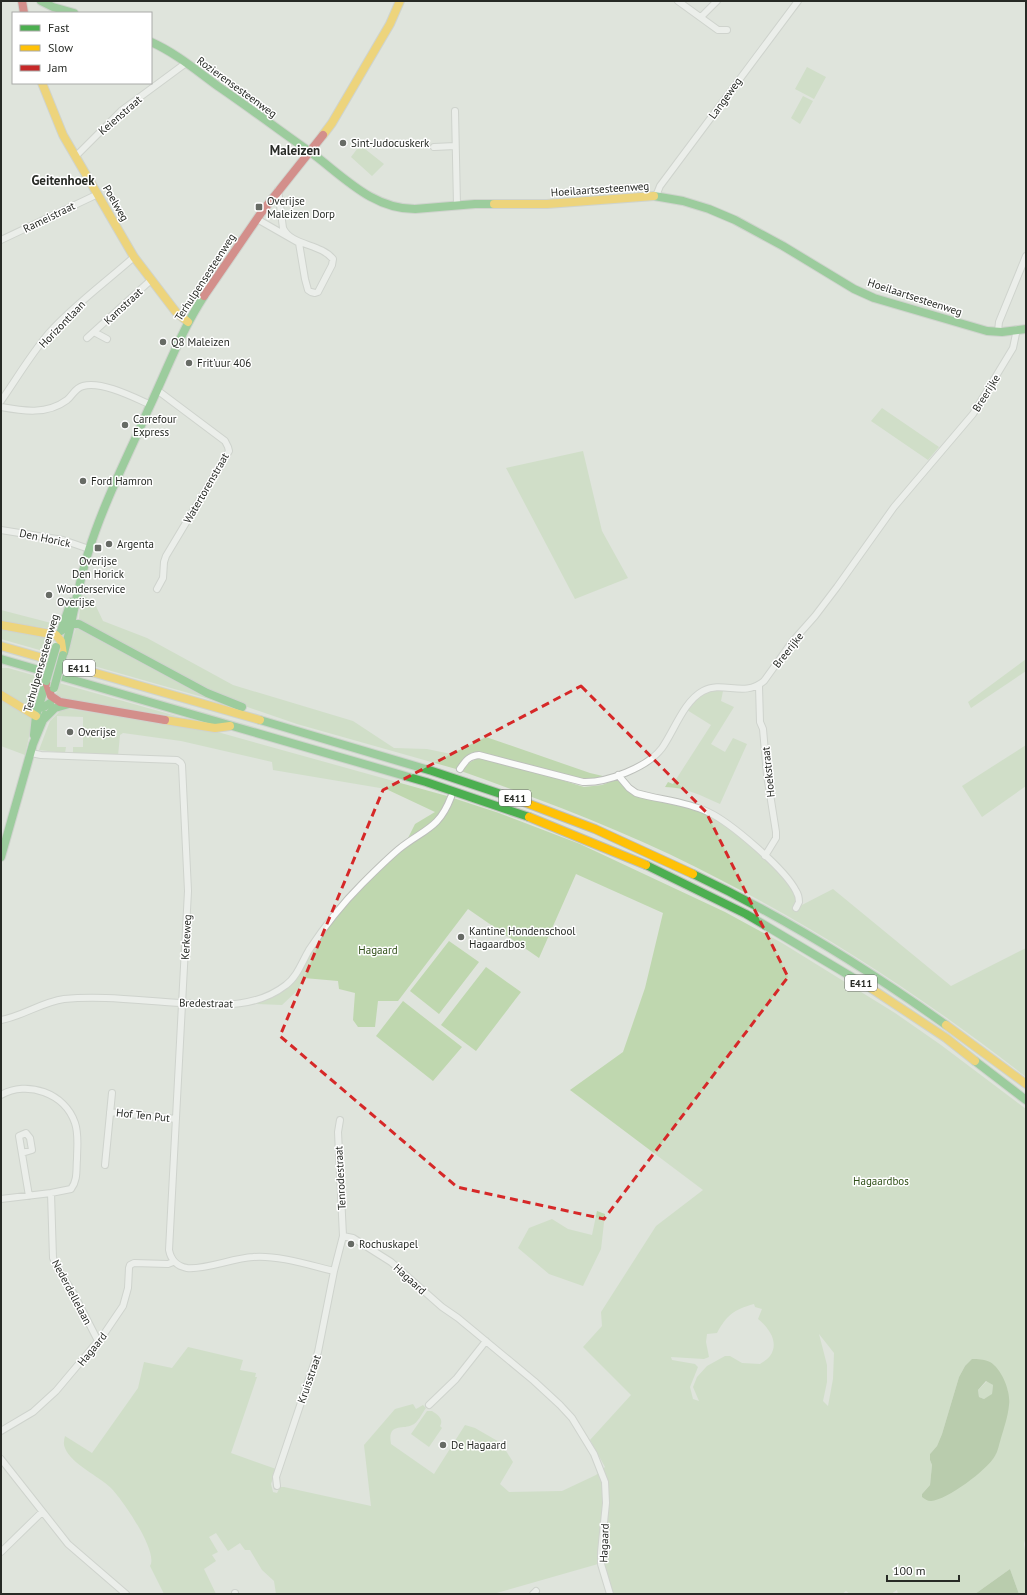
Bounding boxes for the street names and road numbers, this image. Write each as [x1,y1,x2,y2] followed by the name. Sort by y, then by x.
[194,53,280,121] street label: Rozierensesteenweg
[705,75,745,121] street label: Langeweg
[95,92,145,138] street label: Keienstraat
[550,179,650,199] street label: Hoeilaartsesteenweg
[100,182,132,224] street label: Poelweg
[21,198,78,236] street label: Rameistraat
[171,231,239,323] street label: Terhulpensesteenweg
[866,275,964,319] street label: Hoeilaartsesteenweg
[101,284,145,327] street label: Kamstraat
[36,297,88,351] street label: Horizontlaan
[969,371,1003,414] street label: Breerijke
[180,450,232,526] street label: Watertorenstraat
[18,526,73,550] street label: Den Horick
[20,612,62,714] street label: Terhulpensesteenweg
[770,629,807,671] street label: Breerijke
[63,660,95,676] road number: E411
[758,746,778,798] street label: Hoekstraat
[499,790,531,806] road number: E411
[178,914,194,960] street label: Kerkeweg
[845,975,877,991] road number: E411
[179,996,233,1010] street label: Bredestraat
[115,1105,171,1125] street label: Hof Ten Put
[331,1145,349,1210] street label: Tenrodestraat
[49,1257,95,1327] street label: Nederdellelaan
[391,1261,429,1297] street label: Hagaard
[74,1329,110,1369] street label: Hagaard
[294,1353,324,1405] street label: Kruisstraat
[596,1523,612,1563] street label: Hagaard

